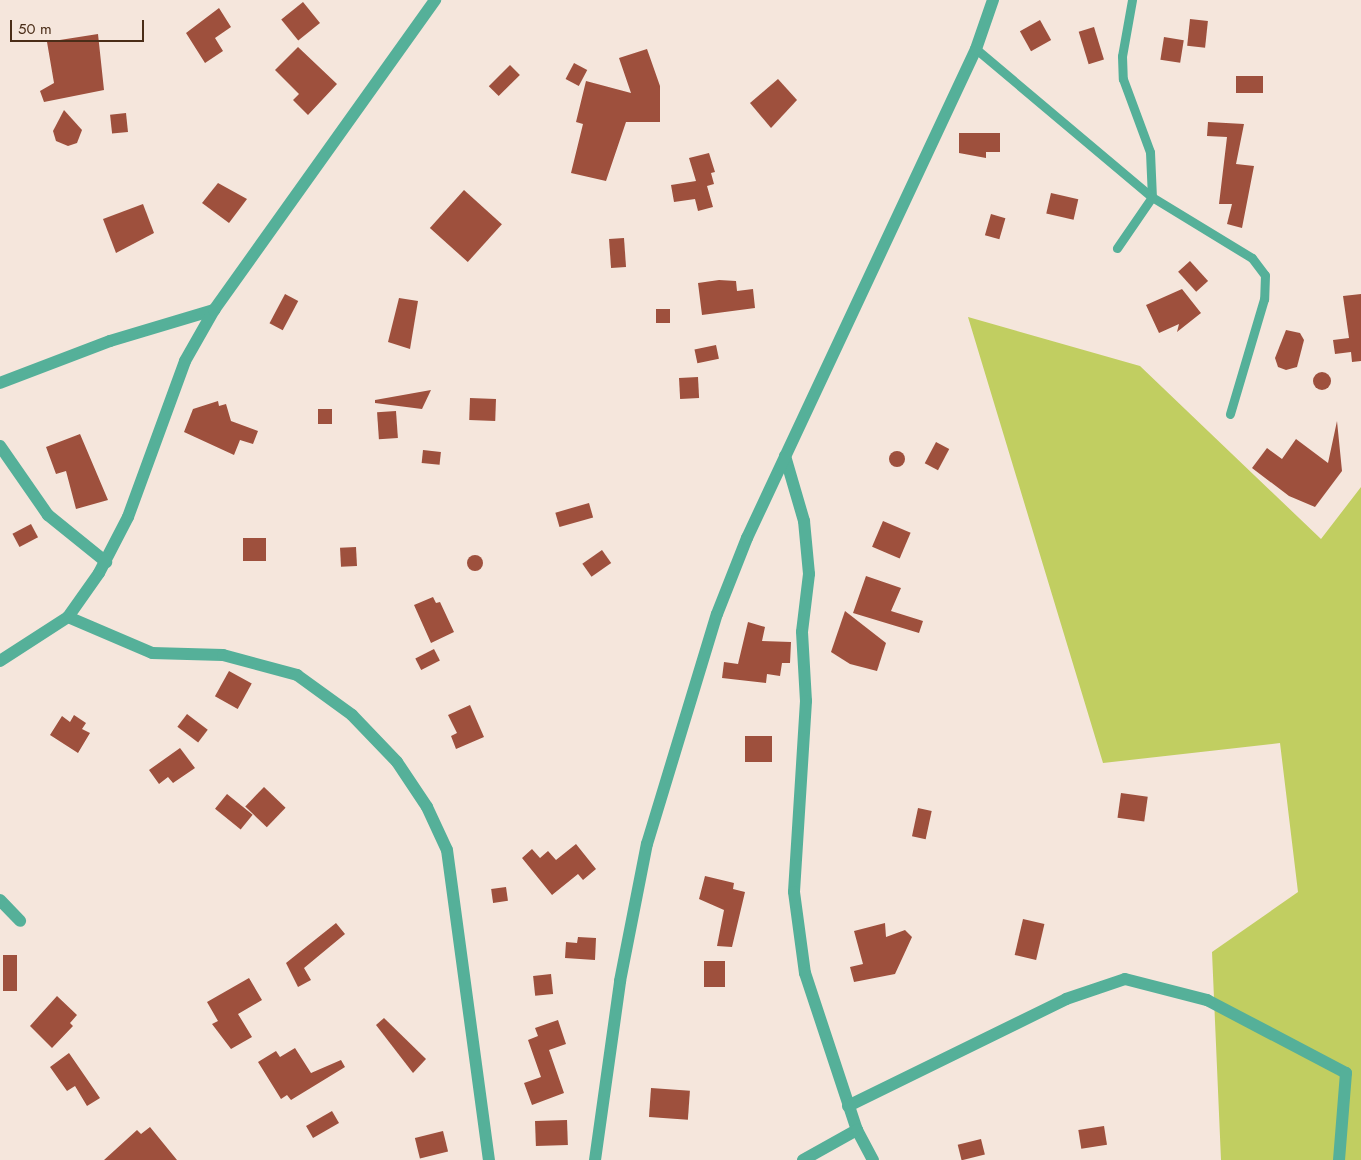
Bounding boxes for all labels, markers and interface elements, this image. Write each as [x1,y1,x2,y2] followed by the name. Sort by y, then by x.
[12,10,146,42] scale bar
[18,18,52,40] text: 50 m

